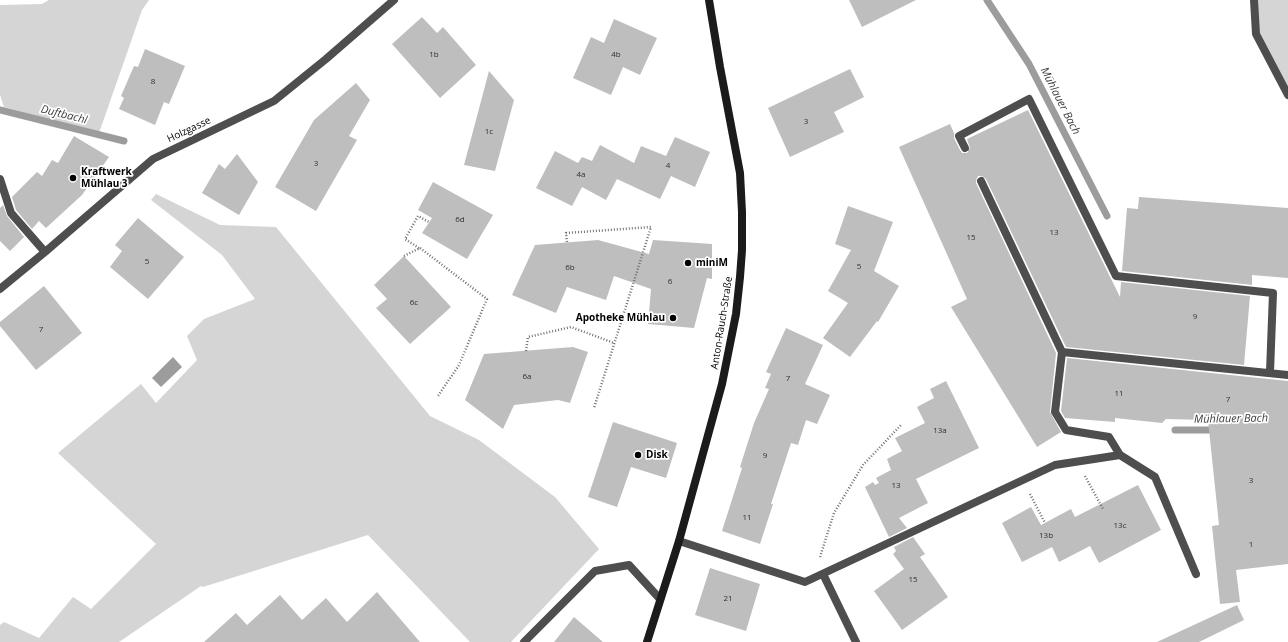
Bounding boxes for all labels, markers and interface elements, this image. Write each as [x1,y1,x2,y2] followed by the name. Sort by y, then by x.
[429,50,439,60] house number: 1b
[611,50,621,60] house number: 4b
[1037,65,1083,137] water label: Mühlauer Bach
[151,77,155,87] house number: 8
[39,103,89,127] water label: Duftbachl
[165,115,213,145] street label: Holzgasse
[804,117,808,127] house number: 3
[485,127,493,137] house number: 1c
[314,159,318,169] house number: 3
[666,161,670,171] house number: 4
[81,166,132,190] place label: Kraftwerk Mühlau 3
[576,170,586,180] house number: 4a
[68,173,78,183] marker: Kraftwerk Mühlau 3
[455,215,465,225] house number: 6d
[1049,228,1059,238] house number: 13
[966,233,976,243] house number: 15
[145,257,149,267] house number: 5
[696,257,728,269] place label: miniM
[683,258,693,268] marker: miniM
[857,262,861,272] house number: 5
[565,263,575,273] house number: 6b
[709,276,735,370] street label: Anton-Rauch-Straße
[668,277,672,287] house number: 6
[410,298,418,308] house number: 6c
[576,312,665,324] place label: Apotheke Mühlau
[1193,312,1197,322] house number: 9
[668,313,678,323] marker: Apotheke Mühlau
[39,325,43,335] house number: 7
[522,372,532,382] house number: 6a
[786,374,790,384] house number: 7
[1114,389,1124,399] house number: 11
[1226,395,1230,405] house number: 7
[1194,412,1268,426] water label: Mühlauer Bach
[933,426,947,436] house number: 13a
[646,449,668,461] place label: Disk
[633,450,643,460] marker: Disk
[763,451,767,461] house number: 9
[1249,476,1253,486] house number: 3
[891,481,901,491] house number: 13
[742,513,752,523] house number: 11
[1114,521,1126,531] house number: 13c
[1039,531,1053,541] house number: 13b
[1249,540,1253,550] house number: 1
[908,575,918,585] house number: 15
[723,594,733,604] house number: 21

